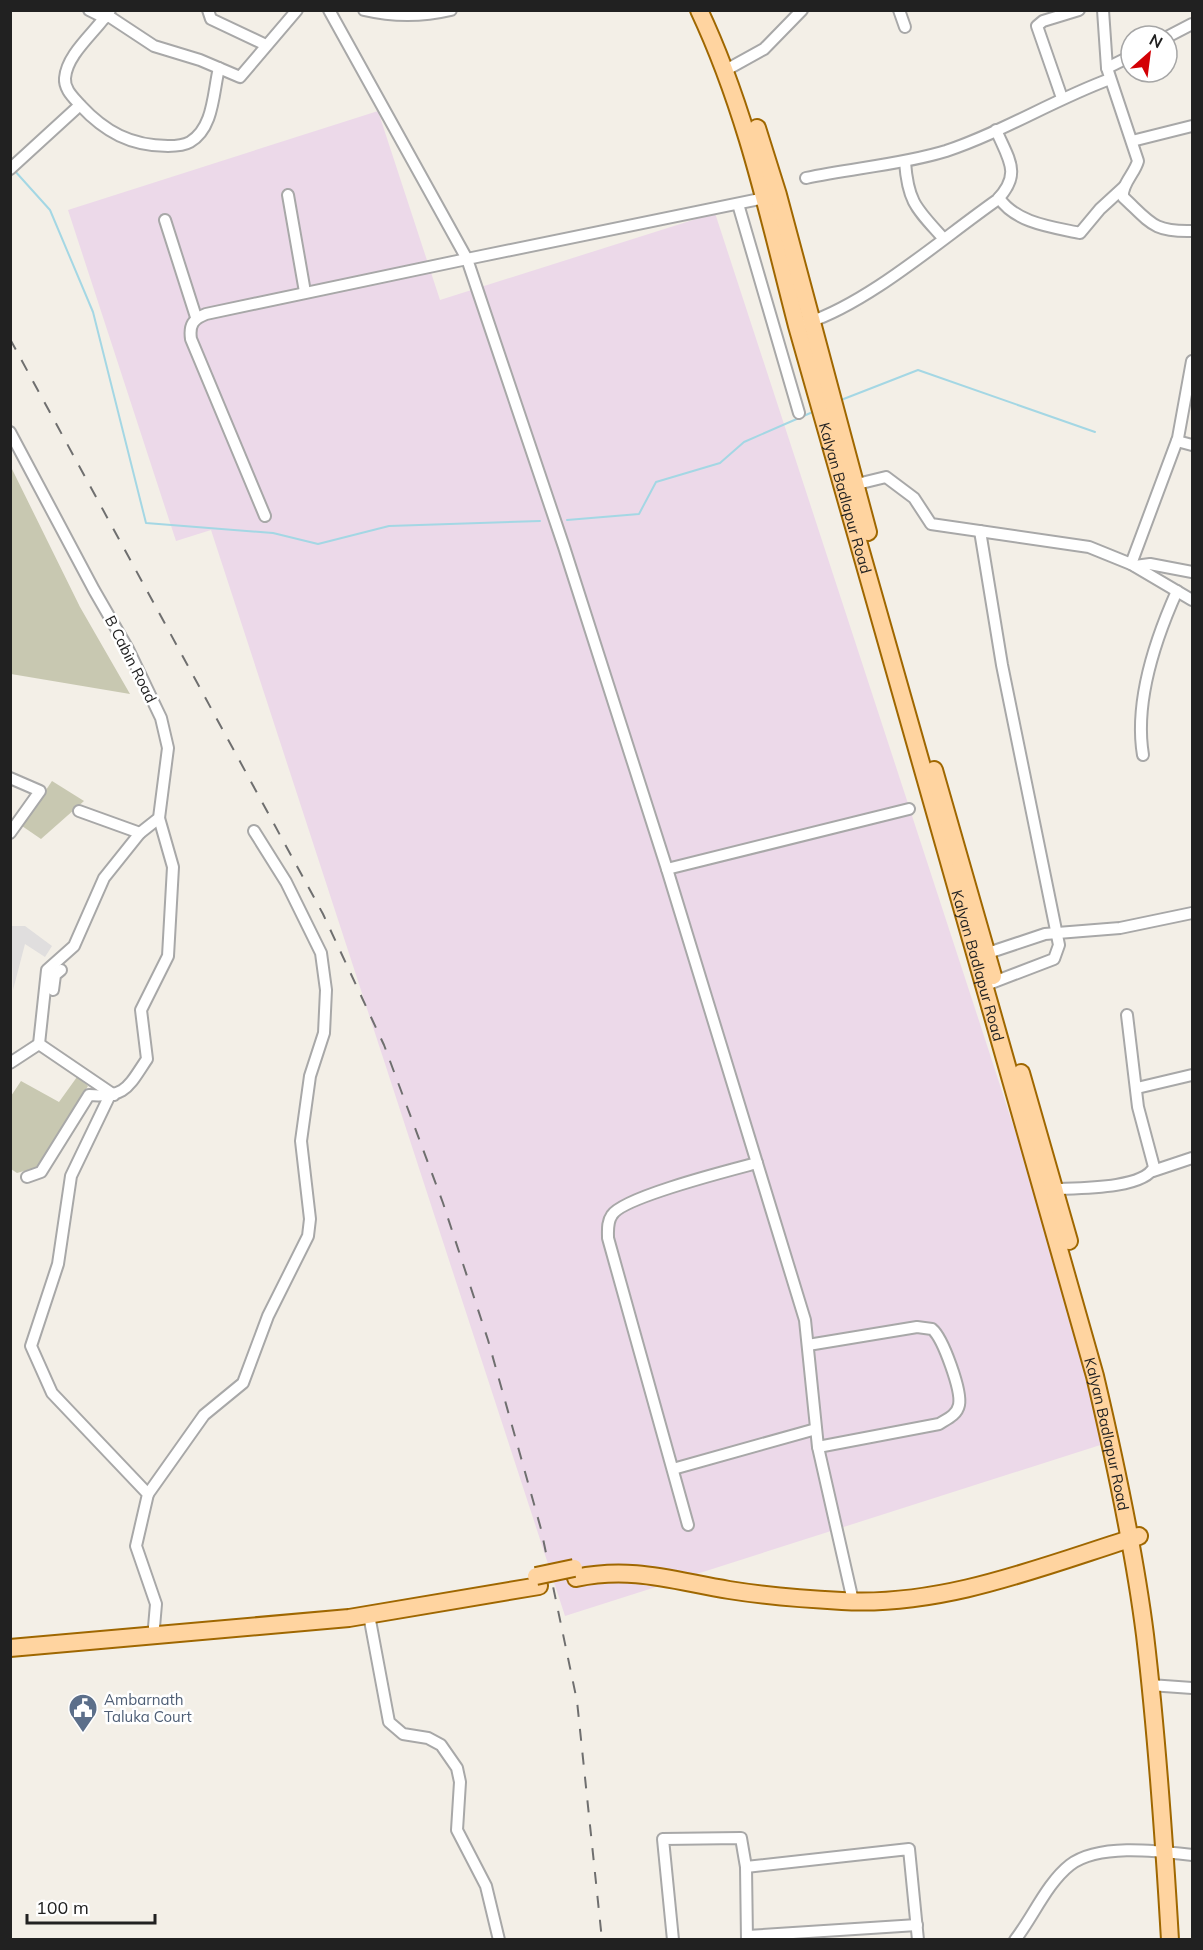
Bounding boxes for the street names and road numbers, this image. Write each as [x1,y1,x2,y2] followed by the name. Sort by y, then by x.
[815,420,876,576] street label: Kalyan Badlapur Road
[101,612,161,706] street label: B Cabin Road
[948,888,1009,1043] street label: Kalyan Badlapur Road
[1081,1355,1134,1512] street label: Kalyan Badlapur Road

